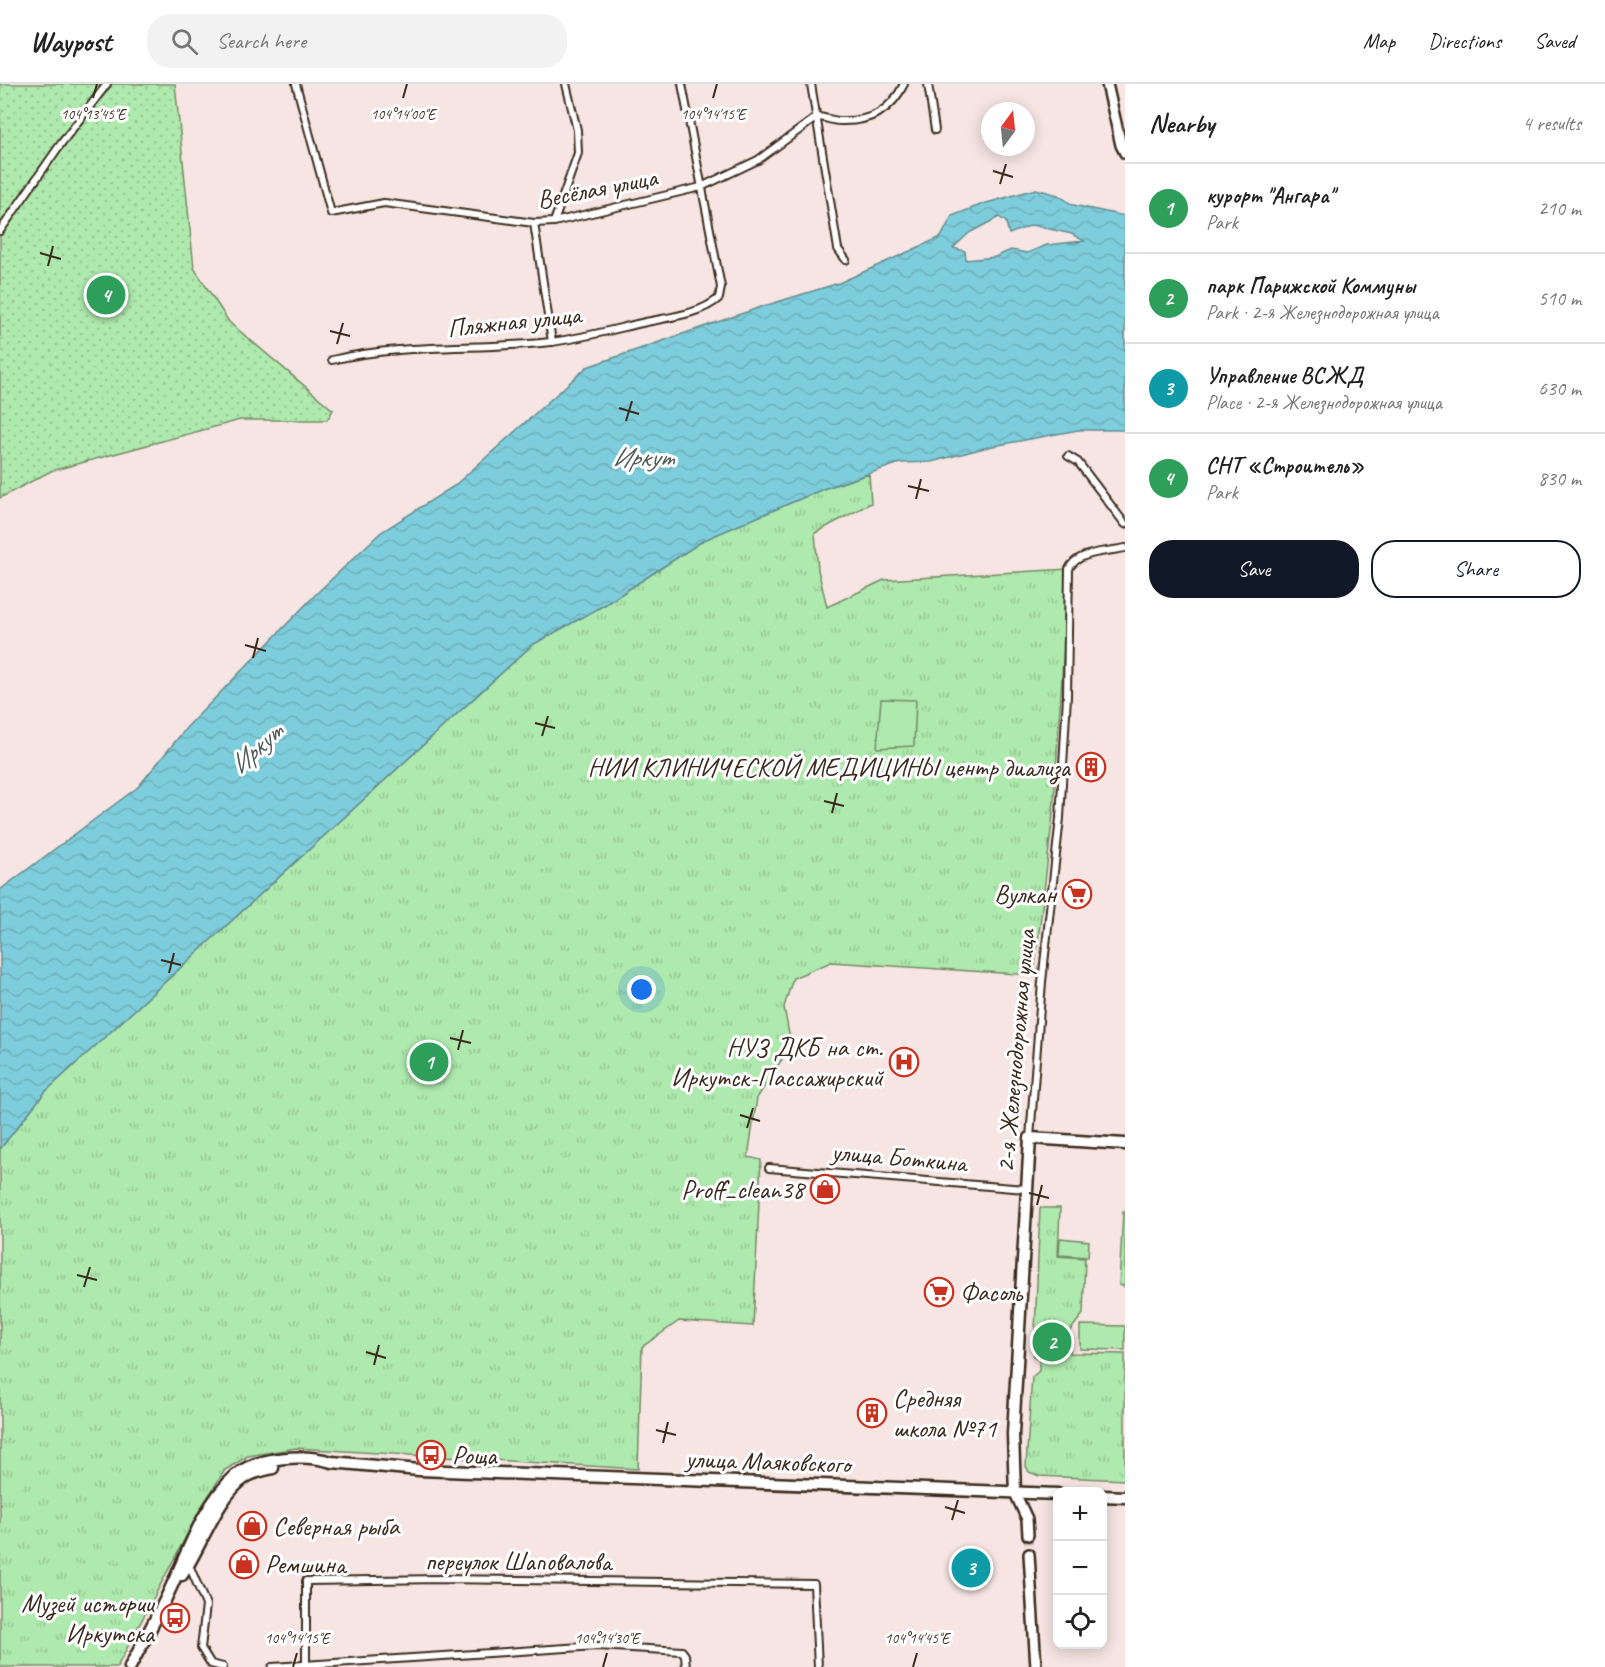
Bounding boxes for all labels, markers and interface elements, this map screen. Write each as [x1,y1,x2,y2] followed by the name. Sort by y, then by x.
[147,14,567,68] search box
[30,24,111,59] text: Waypost
[168,25,201,58] icon: search
[216,27,306,55] text: Search here
[1363,28,1395,54] text: Map
[1428,28,1501,54] text: Directions
[1534,28,1575,54] text: Saved
[981,102,1035,156] north arrow
[61,105,127,124] text: 104°13'45"E
[371,105,437,124] text: 104°14'00"E
[681,105,747,124] text: 104°14'15"E
[1149,107,1214,140] text: Nearby
[1522,111,1581,136] text: 4 results
[534,160,661,216] street label: Весёлая улица
[1206,182,1334,210] text: курорт "Ангара"
[1164,196,1173,221] text: 1
[1538,196,1581,221] text: 210 m
[1206,210,1238,235] text: Park
[86,272,126,318] pin: 4
[1206,272,1415,300] text: парк Парижской Коммуны
[1164,286,1173,311] text: 2
[1538,286,1581,311] text: 510 m
[446,298,585,345] street label: Пляжная улица
[1206,300,1438,325] text: Park · 2-я Железнодорожная улица
[1206,362,1363,390] text: Управление ВСЖД
[1164,376,1173,401] text: 3
[1538,376,1581,401] text: 630 m
[1206,390,1442,415] text: Place · 2-я Железнодорожная улица
[612,440,676,474] water label: Иркут
[1206,452,1364,480] text: СНТ «Строитель»
[1164,466,1173,491] text: 4
[1538,466,1581,491] text: 830 m
[1206,480,1238,505] text: Park
[1149,540,1359,598] button: Save
[1371,540,1581,598] button: Share
[222,713,291,781] water label: Иркут
[588,751,1072,785] place label: НИИ КЛИНИЧЕСКОЙ МЕДИЦИНЫ центр диализа
[1075,751,1107,783] building icon: НИИ КЛИНИЧЕСКОЙ МЕДИЦИНЫ центр диализа
[994,878,1058,911] place label: Вулкан
[1061,878,1093,910] supermarket icon: Вулкан
[988,927,1043,1174] street label: 2-я Железнодорожная улица
[627,975,656,1004] your location
[671,1031,885,1094] place label: НУЗ ДКБ на ст. Иркутск-Пассажирский
[410,1040,448,1084] pin: 1
[888,1046,920,1078] hospital icon: НУЗ ДКБ на ст. Иркутск-Пассажирский
[828,1135,970,1180] street label: улица Боткина
[681,1173,806,1206] place label: Proff_clean38
[809,1173,841,1205] shop icon: Proff_clean38
[923,1276,955,1308] supermarket icon: Фасоль
[960,1276,1024,1309] place label: Фасоль
[1032,1320,1072,1364] pin: 2
[893,1382,998,1445] place label: Средняя школа №71
[856,1397,888,1429] building icon: Средняя школа №71
[415,1439,447,1471] bus stop icon: Роща
[452,1439,498,1472] place label: Роща
[683,1442,854,1481] street label: улица Маяковского
[1053,1487,1107,1649] map controls
[1053,1487,1107,1541] button: +
[236,1510,268,1542] shop icon: Северная рыба
[273,1510,401,1543] place label: Северная рыба
[1053,1541,1107,1595] button: −
[425,1545,613,1578] street label: переулок Шаповалова
[952,1546,990,1590] pin: 3
[228,1548,260,1580] shop icon: Ремшина
[265,1548,348,1581] place label: Ремшина
[21,1587,156,1650] place label: Музей истории Иркутска
[1053,1595,1107,1649] button: locate
[159,1602,191,1634] bus stop icon: Музей истории Иркутска
[265,1629,331,1648] text: 104°14'15"E
[575,1629,641,1648] text: 104°14'30"E
[885,1629,951,1648] text: 104°14'45"E

